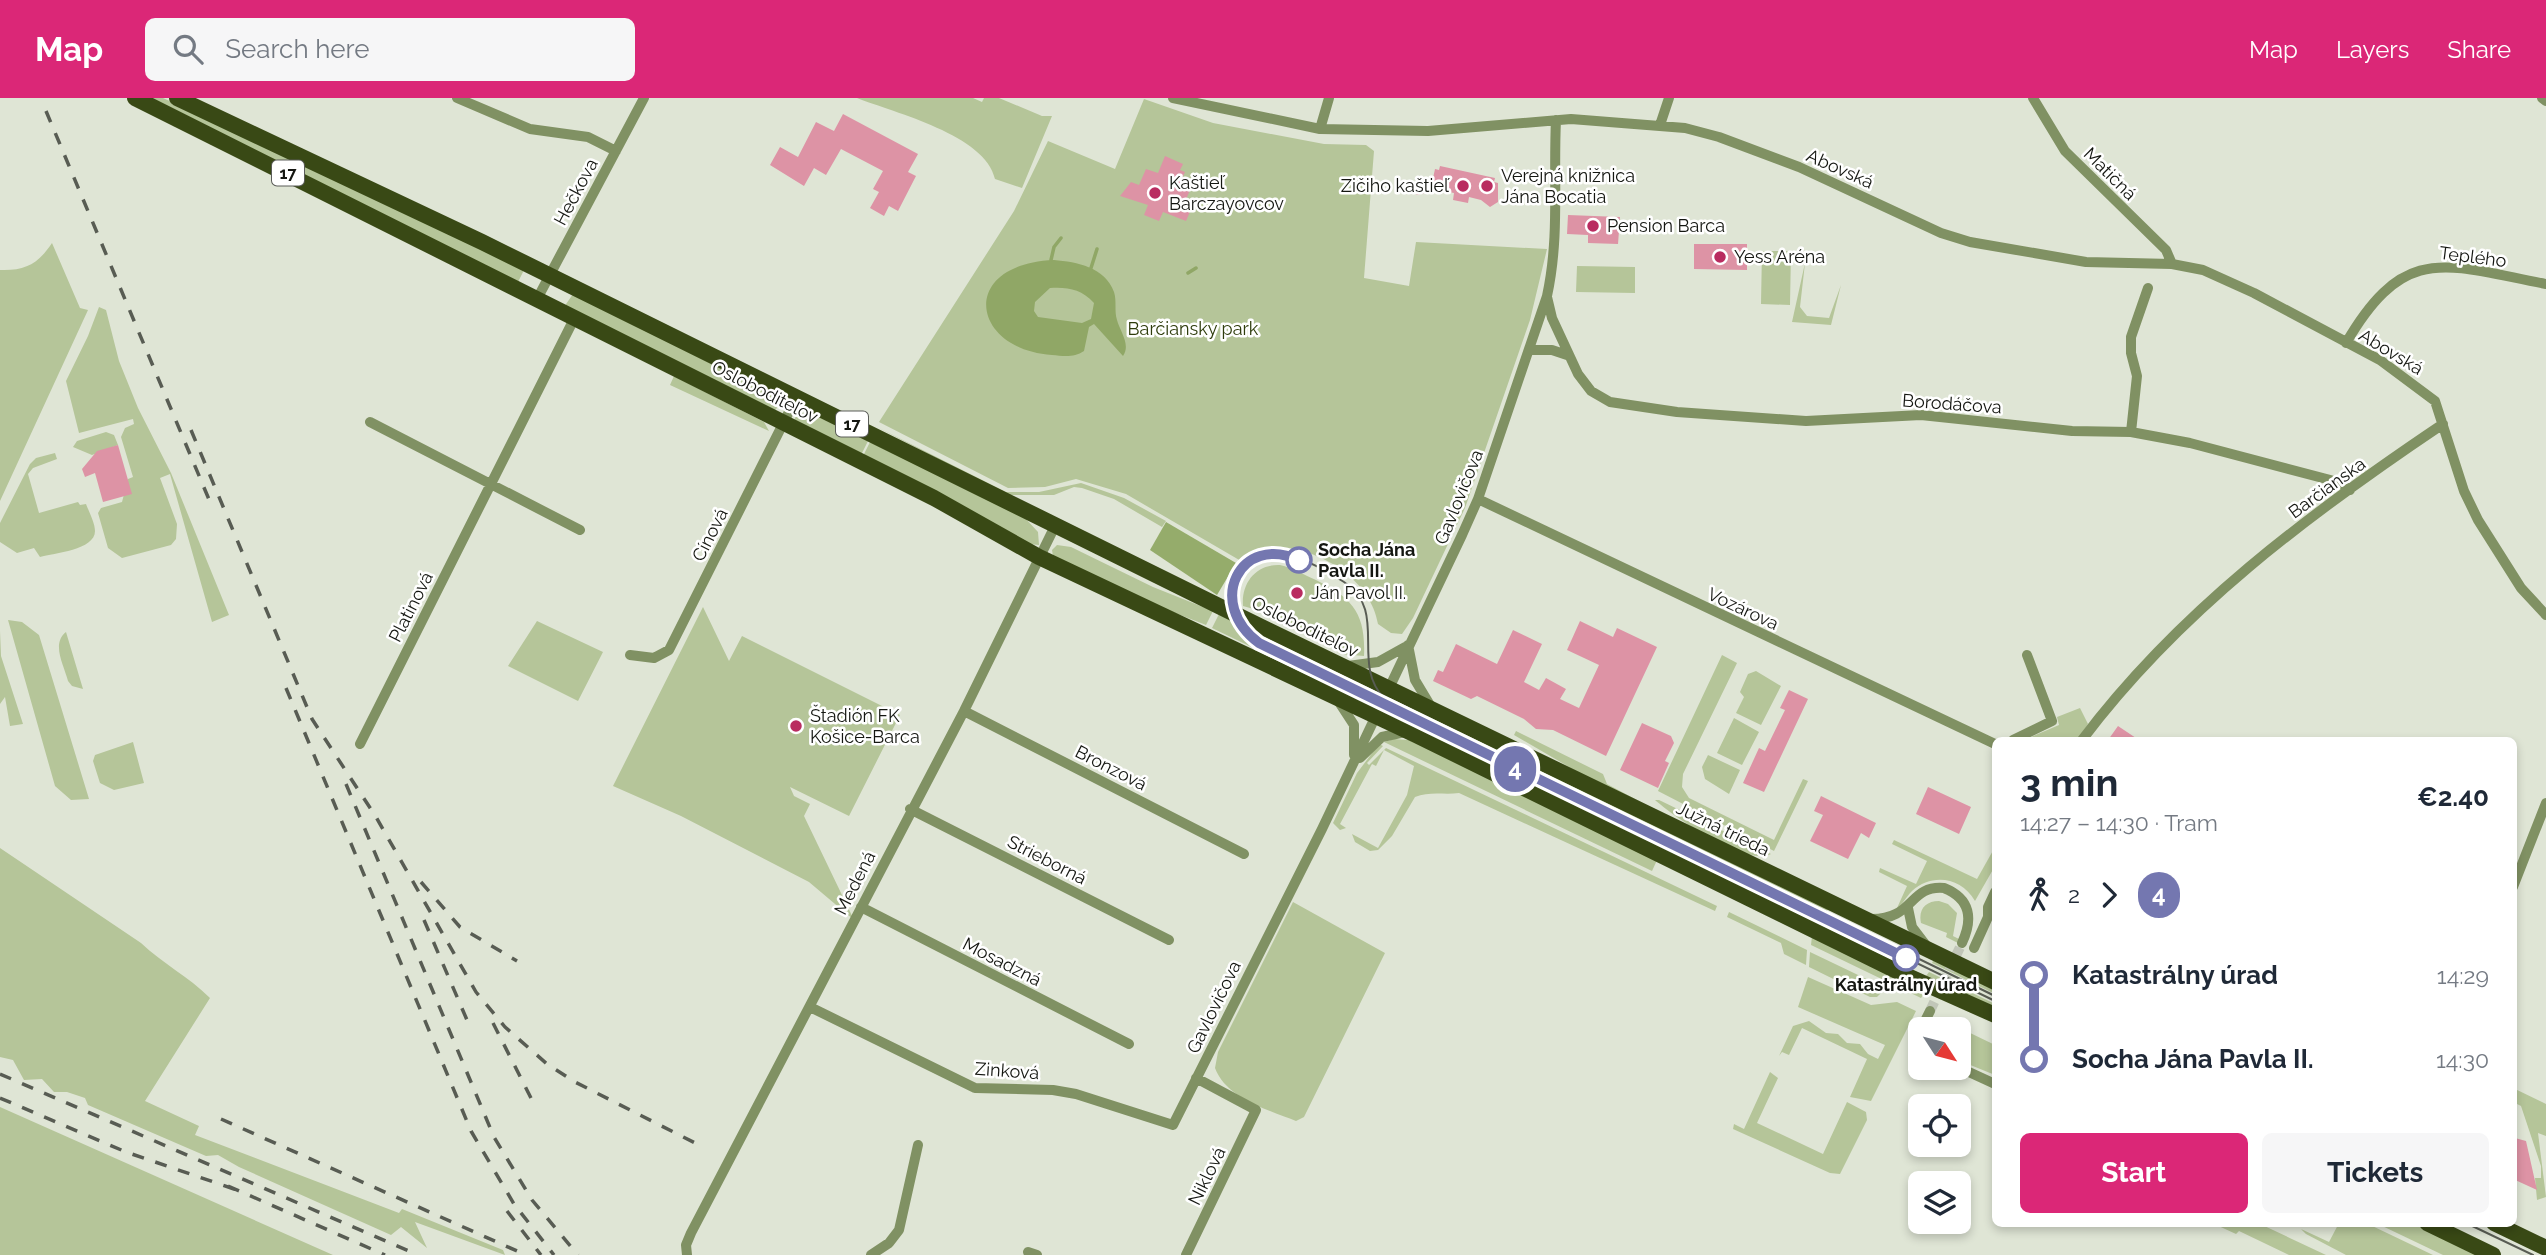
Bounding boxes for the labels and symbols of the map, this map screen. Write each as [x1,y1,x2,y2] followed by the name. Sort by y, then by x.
[2080,143,2141,204] street label: Matičná
[1803,145,1877,193] street label: Abovská
[549,155,602,229] street label: Hečkova
[272,160,304,186] road number: 17
[1501,165,1635,207] place label: Verejná knižnica Jána Bocatia
[1169,172,1284,214] place label: Kaštieľ Barczayovcov
[1341,175,1450,196] place label: Zičiho kaštieľ
[1455,178,1471,194] marker: Zičiho kaštieľ
[1479,178,1495,194] marker: Verejná knižnica Jána Bocatia
[1147,185,1163,201] marker: Kaštieľ Barczayovcov
[1607,215,1725,236] place label: Pension Barca
[1585,218,1601,234] marker: Pension Barca
[2438,242,2508,271] street label: Teplého
[1734,246,1825,267] place label: Yess Aréna
[1712,249,1728,265] marker: Yess Aréna
[1128,318,1259,339] park label: Barčiansky park
[2355,324,2427,379] street label: Abovská
[709,356,822,427] street label: Osloboditeľov
[1902,390,2003,417] street label: Borodáčova
[836,412,868,436] road number: 17
[1430,446,1487,547] street label: Gavlovičova
[2284,453,2369,523] street label: Barčianska
[687,505,732,565] street label: Cínová
[1318,539,1415,581] place label: Socha Jána Pavla II.
[1286,547,1312,573] marker: Socha Jána Pavla II.
[384,568,437,645] street label: Platinová
[1311,582,1406,603] place label: Ján Pavol II.
[1704,583,1782,634] street label: Vozárova
[1289,585,1305,601] marker: Ján Pavol II.
[1248,592,1362,662] street label: Osloboditeľov
[810,704,920,747] place label: Štadión FK Košice-Barca
[788,718,804,734] marker: Štadión FK Košice-Barca
[1072,741,1150,794] street label: Bronzová
[1492,746,1538,792] line badge: 4
[1673,797,1773,860] street label: Južná trieda
[1004,831,1090,888] street label: Strieborná
[830,848,879,918] street label: Medená
[959,933,1045,990] street label: Mosadzná
[1893,945,1919,971] marker: Katastrálny úrad
[1182,957,1245,1056] street label: Gavlovičova
[1835,974,1977,995] place label: Katastrálny úrad
[1908,1017,1970,1080] north arrow
[974,1058,1040,1083] street label: Zinková
[1184,1143,1230,1208] street label: Niklová

